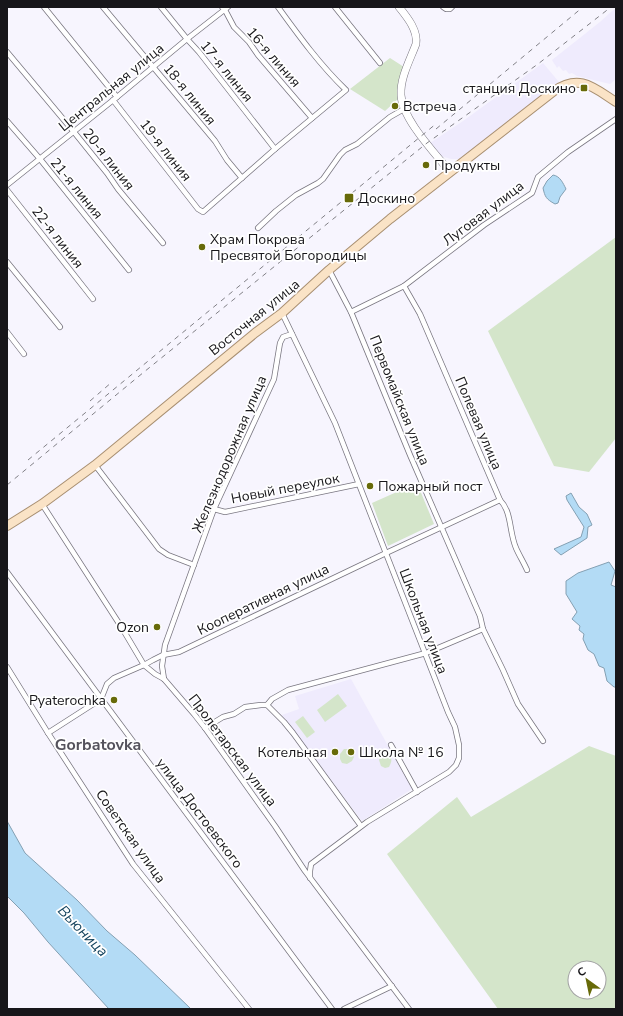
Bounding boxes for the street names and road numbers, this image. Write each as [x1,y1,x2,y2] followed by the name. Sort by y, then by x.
[242,23,305,92] street label: 16-я линия
[196,37,257,106] street label: 17-я линия
[55,39,168,136] street label: Центральная улица
[159,60,220,129] street label: 18-я линия
[135,115,196,185] street label: 19-я линия
[78,124,139,194] street label: 20-я линия
[46,154,107,223] street label: 21-я линия
[439,177,528,250] street label: Луговая улица
[27,202,88,272] street label: 22-я линия
[205,275,304,360] street label: Восточная улица
[365,332,434,468] street label: Первомайская улица
[188,373,271,536] street label: Железнодорожная улица
[450,374,507,473] street label: Полевая улица
[229,469,342,508] street label: Новый переулок
[194,559,332,640] street label: Кооперативная улица
[395,566,452,677] street label: Школьная улица
[184,690,281,810] street label: Пролетарская улица
[152,754,247,872] street label: улица Достоевского
[91,786,170,887] street label: Советская улица

